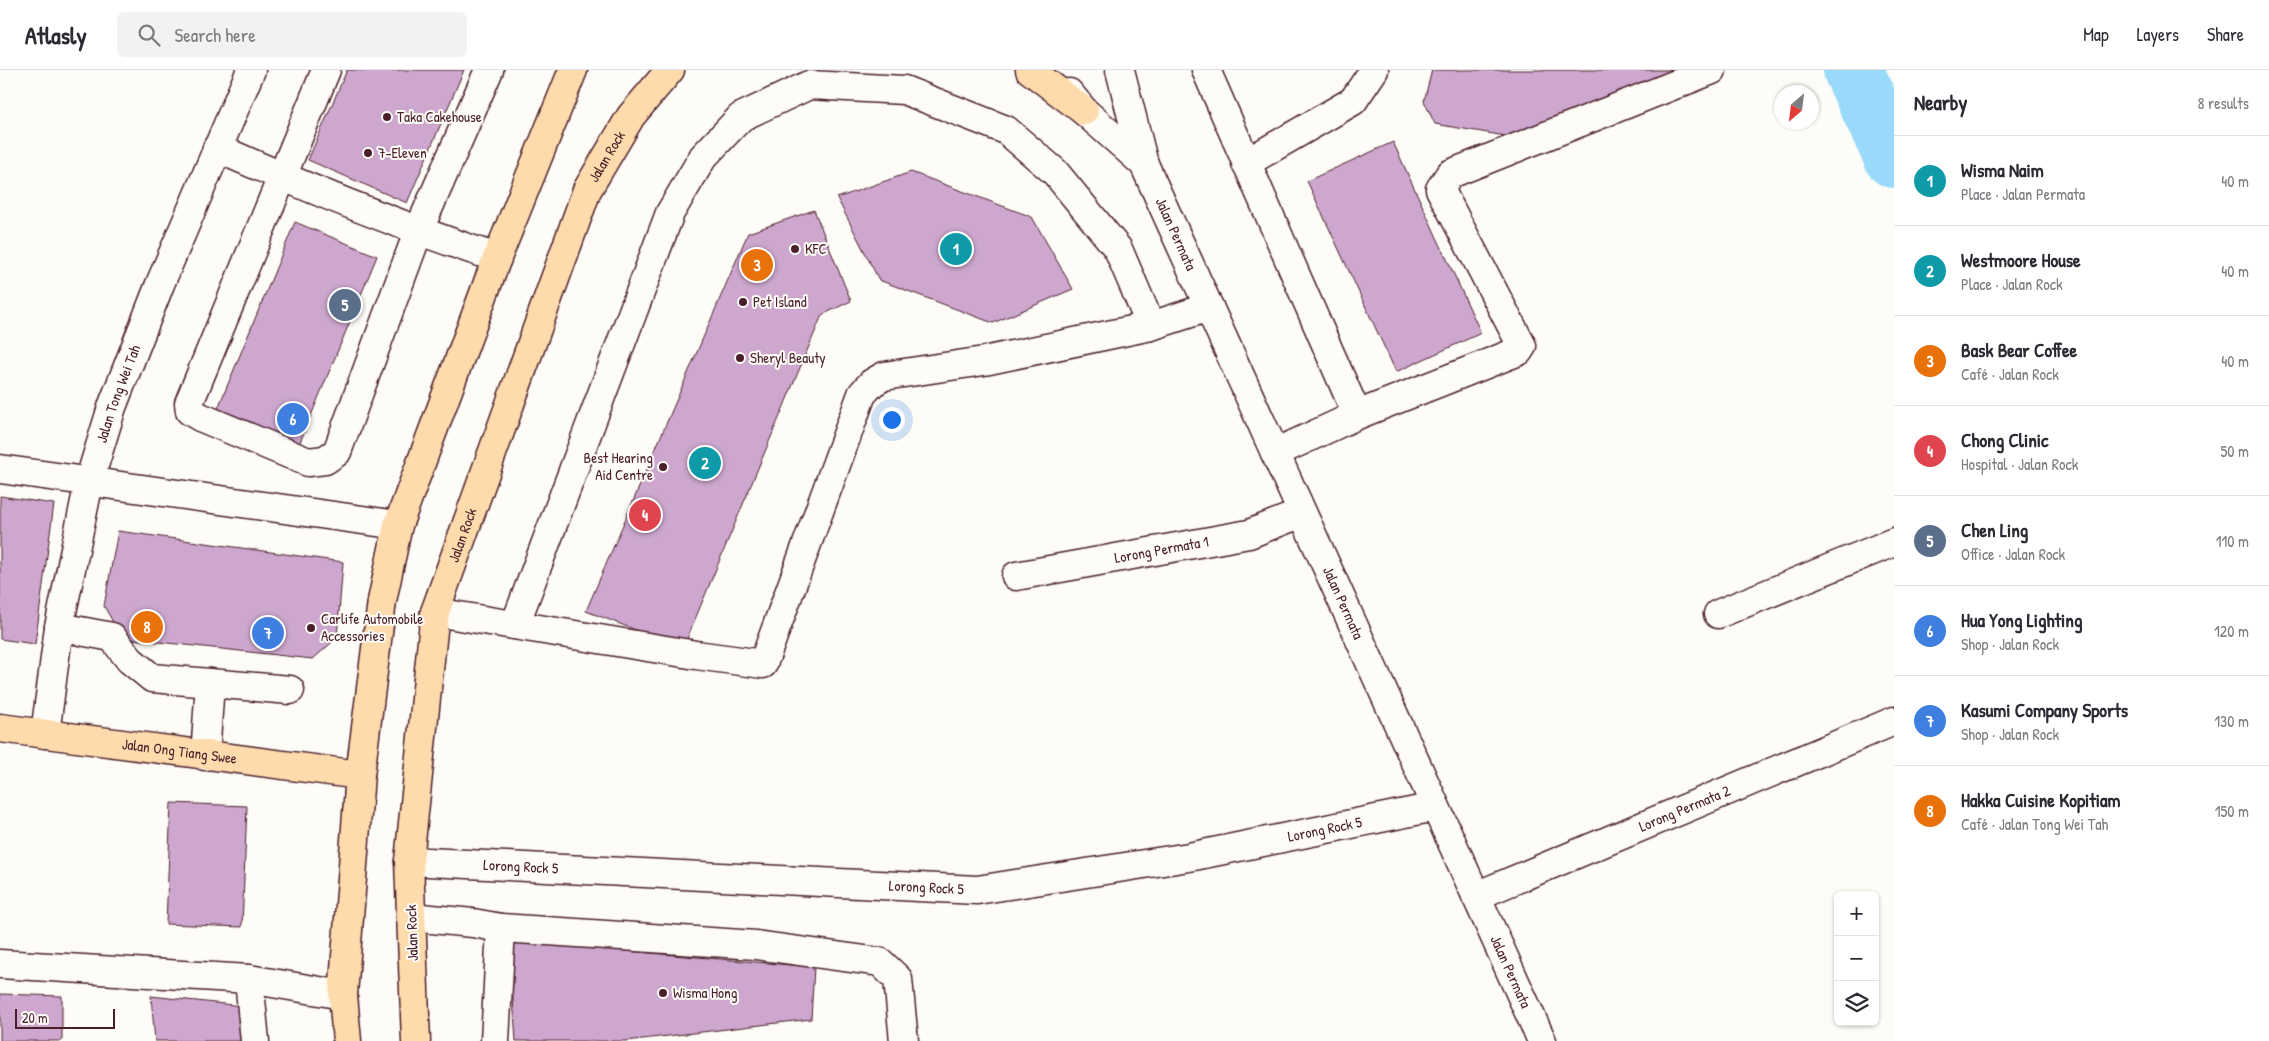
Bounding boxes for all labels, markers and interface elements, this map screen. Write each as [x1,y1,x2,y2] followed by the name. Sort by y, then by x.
[117,12,467,57] search box
[25,19,87,51] text: Atlasly
[135,21,163,49] icon: search
[175,22,256,48] text: Search here
[2083,22,2109,47] text: Map
[2137,22,2179,47] text: Layers
[2207,22,2244,47] text: Share
[1774,85,1819,130] north arrow
[1914,88,1967,117] text: Nearby
[2197,92,2249,114] text: 8 results
[397,106,482,127] place label: Taka Cakehouse
[381,111,393,123] marker: Taka Cakehouse
[583,127,630,186] street label: Jalan Rock
[378,142,427,163] place label: 7-Eleven
[362,147,374,159] marker: 7-Eleven
[1961,157,2044,183] text: Wisma Naim
[1927,170,1933,192] text: 1
[2221,170,2249,192] text: 40 m
[1961,183,2085,205] text: Place · Jalan Permata
[1151,194,1202,274] street label: Jalan Permata
[940,230,972,268] pin: 1
[805,238,827,259] place label: KFC
[789,243,801,255] marker: KFC
[741,246,773,284] pin: 3
[1961,247,2081,273] text: Westmoore House
[1926,260,1934,282] text: 2
[2221,260,2249,282] text: 40 m
[1961,273,2063,295] text: Place · Jalan Rock
[329,286,361,324] pin: 5
[753,291,807,312] place label: Pet Island
[737,296,749,308] marker: Pet Island
[1961,337,2077,363] text: Bask Bear Coffee
[91,342,145,445] street label: Jalan Tong Wei Tah
[750,347,826,368] place label: Sheryl Beauty
[1926,350,1934,372] text: 3
[2221,350,2249,372] text: 40 m
[734,352,746,364] marker: Sheryl Beauty
[1961,363,2059,385] text: Café · Jalan Rock
[277,400,309,438] pin: 6
[879,407,905,433] your location
[1961,427,2048,453] text: Chong Clinic
[1927,440,1933,462] text: 4
[2221,440,2249,462] text: 50 m
[689,444,721,482] pin: 2
[584,447,653,485] place label: Best Hearing Aid Centre
[1961,453,2078,475] text: Hospital · Jalan Rock
[657,461,669,473] marker: Best Hearing Aid Centre
[629,496,661,534] pin: 4
[443,505,482,565] street label: Jalan Rock
[1961,517,2028,543] text: Chen Ling
[1113,530,1210,568] street label: Lorong Permata 1
[1927,530,1933,552] text: 5
[2216,530,2249,552] text: 110 m
[1961,543,2065,565] text: Office · Jalan Rock
[1318,563,1369,643] street label: Jalan Permata
[1961,607,2082,633] text: Hua Yong Lighting
[131,608,163,646] pin: 8
[321,608,423,646] place label: Carlife Automobile Accessories
[252,614,284,652] pin: 7
[1927,620,1933,642] text: 6
[2214,620,2249,642] text: 120 m
[305,622,317,634] marker: Carlife Automobile Accessories
[1961,633,2059,655] text: Shop · Jalan Rock
[1961,697,2128,723] text: Kasumi Company Sports
[1926,710,1934,732] text: 7
[2214,710,2249,732] text: 130 m
[1961,723,2059,745] text: Shop · Jalan Rock
[121,733,238,769] street label: Jalan Ong Tiang Swee
[1635,780,1733,837] street label: Lorong Permata 2
[1961,787,2120,813] text: Hakka Cuisine Kopitiam
[1927,800,1933,822] text: 8
[2215,800,2249,822] text: 150 m
[1286,811,1364,847] street label: Lorong Rock 5
[1961,813,2108,835] text: Café · Jalan Tong Wei Tah
[483,854,560,879] street label: Lorong Rock 5
[888,875,965,899] street label: Lorong Rock 5
[1834,891,1879,1026] map controls
[1834,891,1879,936] button: +
[400,904,423,962] street label: Jalan Rock
[1485,932,1537,1011] street label: Jalan Permata
[1834,936,1879,981] button: −
[1834,981,1879,1026] button: layers
[673,982,738,1003] place label: Wisma Hong
[657,987,669,999] marker: Wisma Hong
[15,1006,115,1029] scale bar
[22,1008,48,1027] text: 20 m

